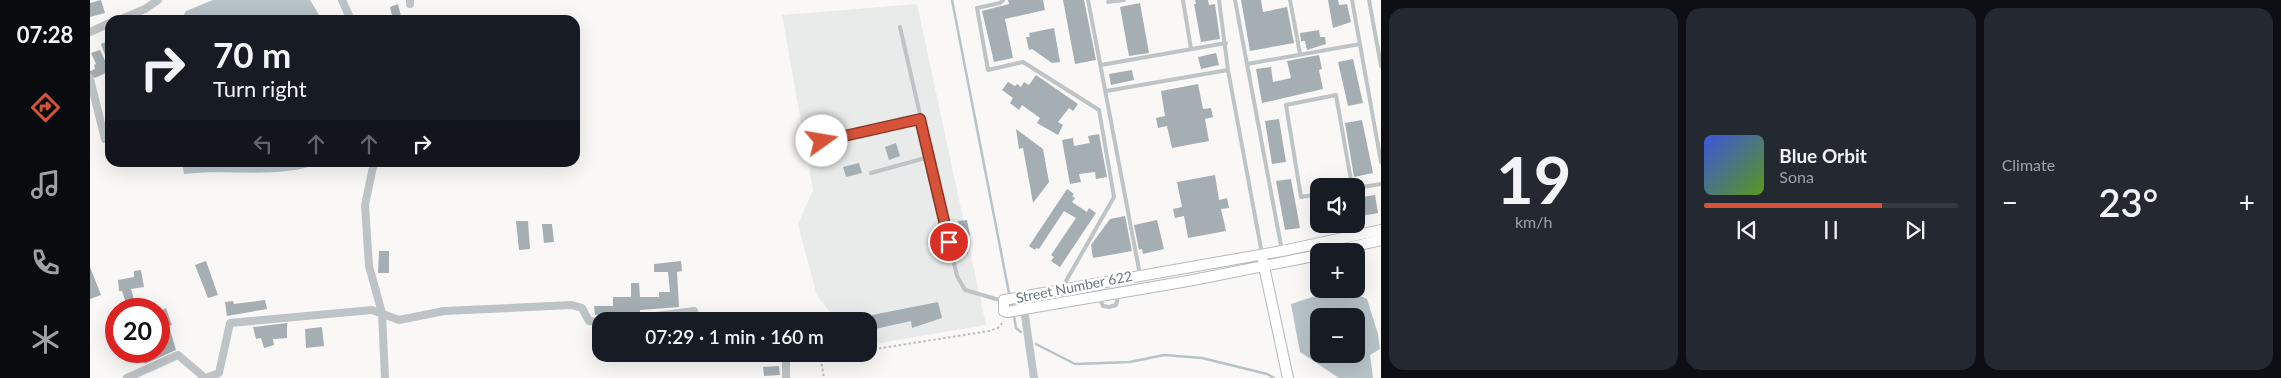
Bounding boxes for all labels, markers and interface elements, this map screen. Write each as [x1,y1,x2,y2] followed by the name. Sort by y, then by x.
[17,21,73,48] text: 07:28
[213,33,291,75] text: 70 m
[130,35,195,100] icon: right
[213,75,307,102] text: Turn right
[28,90,63,125] icon: directions
[795,114,847,166] position arrow
[249,130,277,158] icon: left
[302,130,330,158] icon: ahead
[355,130,383,158] icon: ahead
[408,130,436,158] icon: right
[1496,140,1571,218] text: 19
[1779,144,1867,167] text: Blue Orbit
[2002,155,2055,174] text: Climate
[28,167,63,202] icon: music
[1779,167,1814,186] text: Sona
[1310,178,1365,363] map controls
[1310,178,1365,233] button: sound
[2098,179,2158,225] text: 23°
[2002,185,2018,219] text: −
[2239,185,2255,219] text: +
[1515,212,1552,231] text: km/h
[1733,216,1761,244] icon: previous
[1817,216,1845,244] icon: pause
[1901,216,1929,244] icon: next
[928,221,970,263] pin
[935,228,963,256] icon: arrive
[1310,243,1365,298] button: +
[28,245,63,280] icon: phone
[1014,267,1134,306] street label: Street Number 622
[105,298,170,363] speed limit sign: 20
[1310,308,1365,363] button: −
[28,322,63,357] icon: climate
[645,325,824,348] text: 07:29 · 1 min · 160 m

